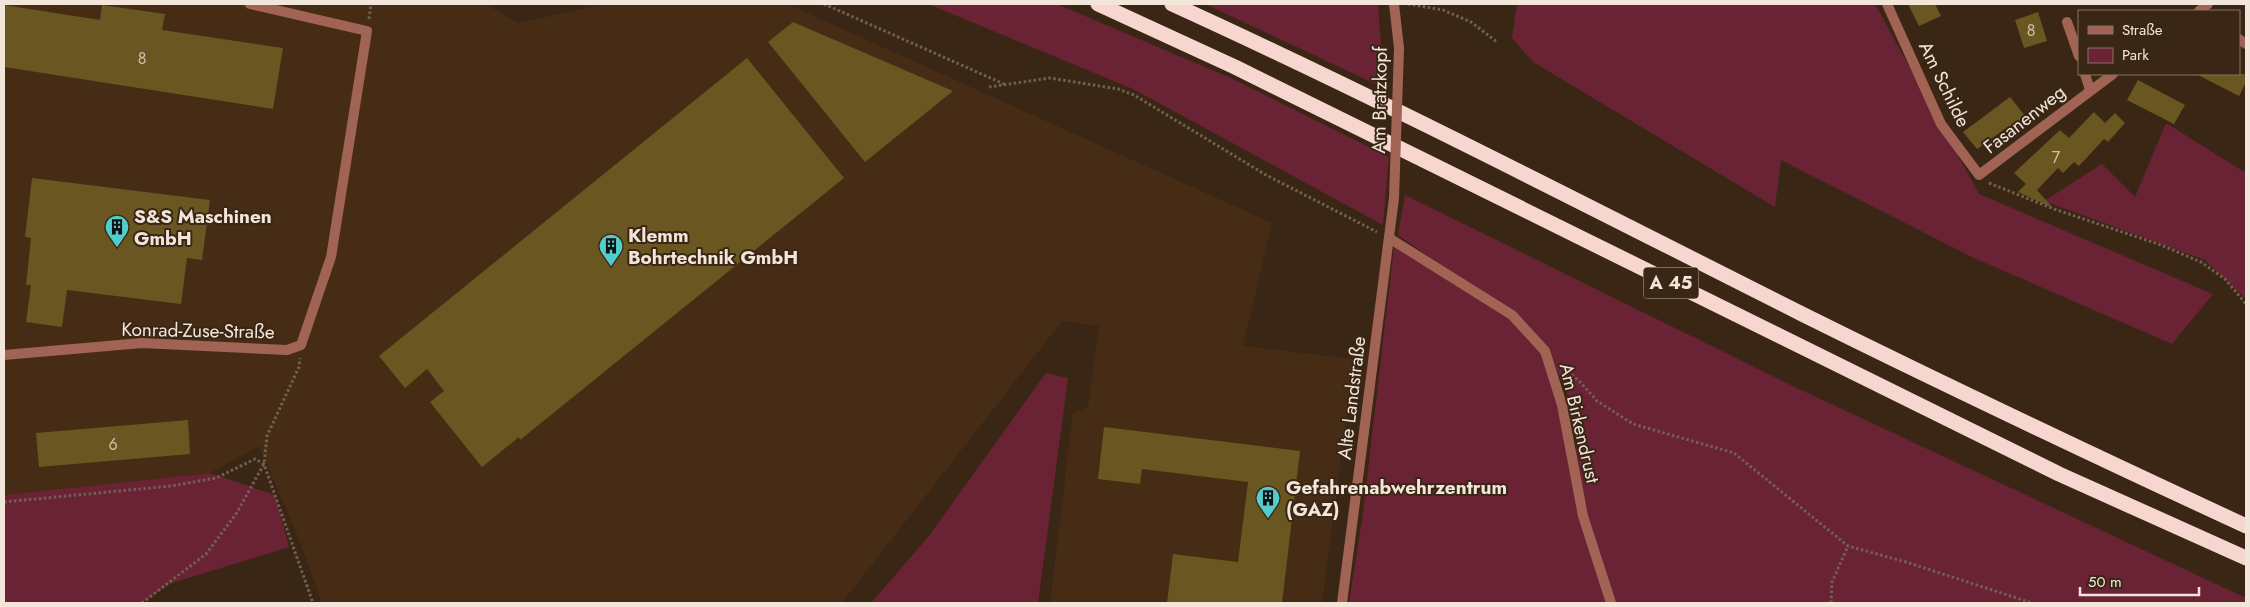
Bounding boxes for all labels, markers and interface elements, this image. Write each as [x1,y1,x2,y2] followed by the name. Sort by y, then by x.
[2078,10,2240,75] legend
[2027,19,2035,42] house number: 8
[2122,19,2163,41] text: Straße
[1912,37,1977,132] street label: Am Schilde
[2122,44,2149,66] text: Park
[1365,46,1394,154] street label: Am Bratzkopf
[138,47,146,70] house number: 8
[1977,79,2071,160] street label: Fasanenweg
[2052,146,2061,169] house number: 7
[134,203,272,252] place label: S&S Maschinen GmbH
[104,214,130,248] building icon: S&S Maschinen GmbH
[628,222,798,271] place label: Klemm Bohrtechnik GmbH
[598,233,624,267] building icon: Klemm Bohrtechnik GmbH
[1644,268,1698,298] road number: A 45
[121,316,275,345] street label: Konrad-Zuse-Straße
[1331,335,1372,461] street label: Alte Landstraße
[1553,360,1607,486] street label: Am Birkendrust
[108,433,118,456] house number: 6
[1286,474,1507,523] place label: Gefahrenabwehrzentrum (GAZ)
[1255,485,1281,519] building icon: Gefahrenabwehrzentrum (GAZ)
[2080,564,2199,596] scale bar
[2088,571,2122,593] text: 50 m

